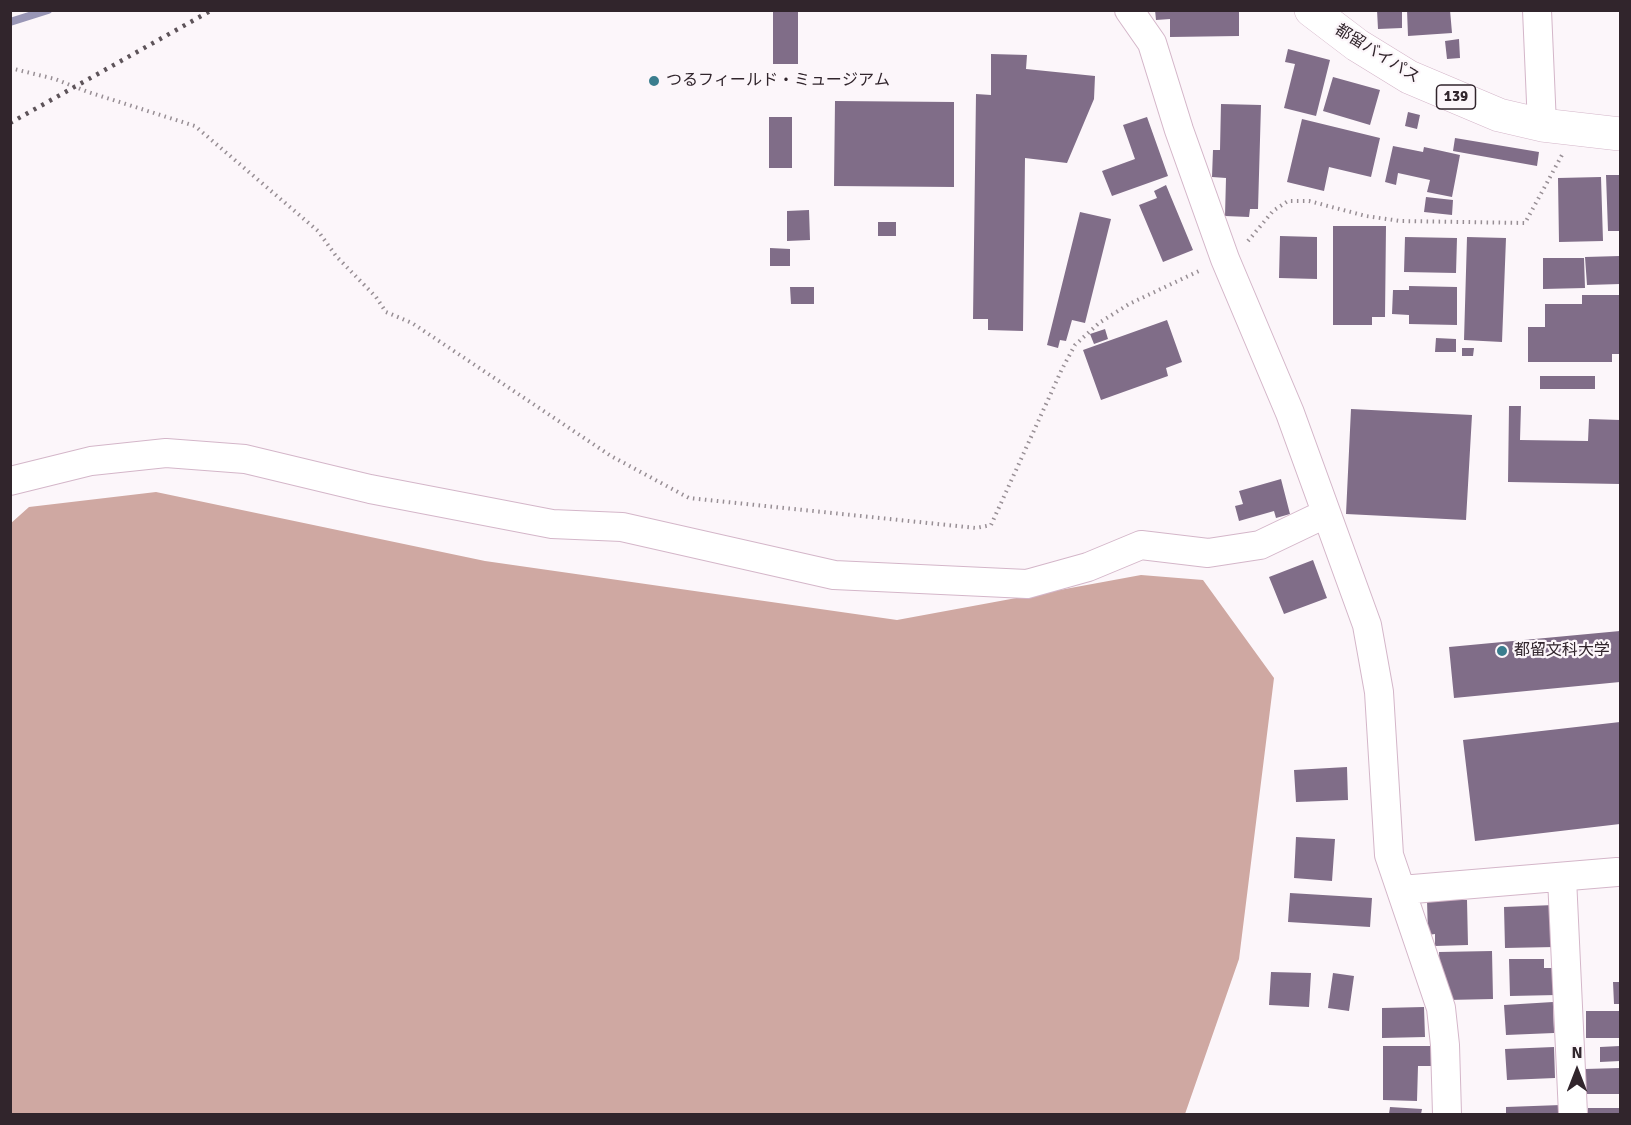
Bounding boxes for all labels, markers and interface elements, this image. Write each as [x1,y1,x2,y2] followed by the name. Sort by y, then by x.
[1331,20,1423,88] street label: 都留バイパス
[666,71,890,91] place label: つるフィールド・ミュージアム
[647,74,661,88] marker: つるフィールド・ミュージアム
[1436,85,1476,109] road number: 139
[1514,641,1610,661] place label: 都留文科大学
[1495,644,1509,658] marker: 都留文科大学
[1547,1041,1607,1101] north arrow
[1571,1043,1583,1063] text: N

